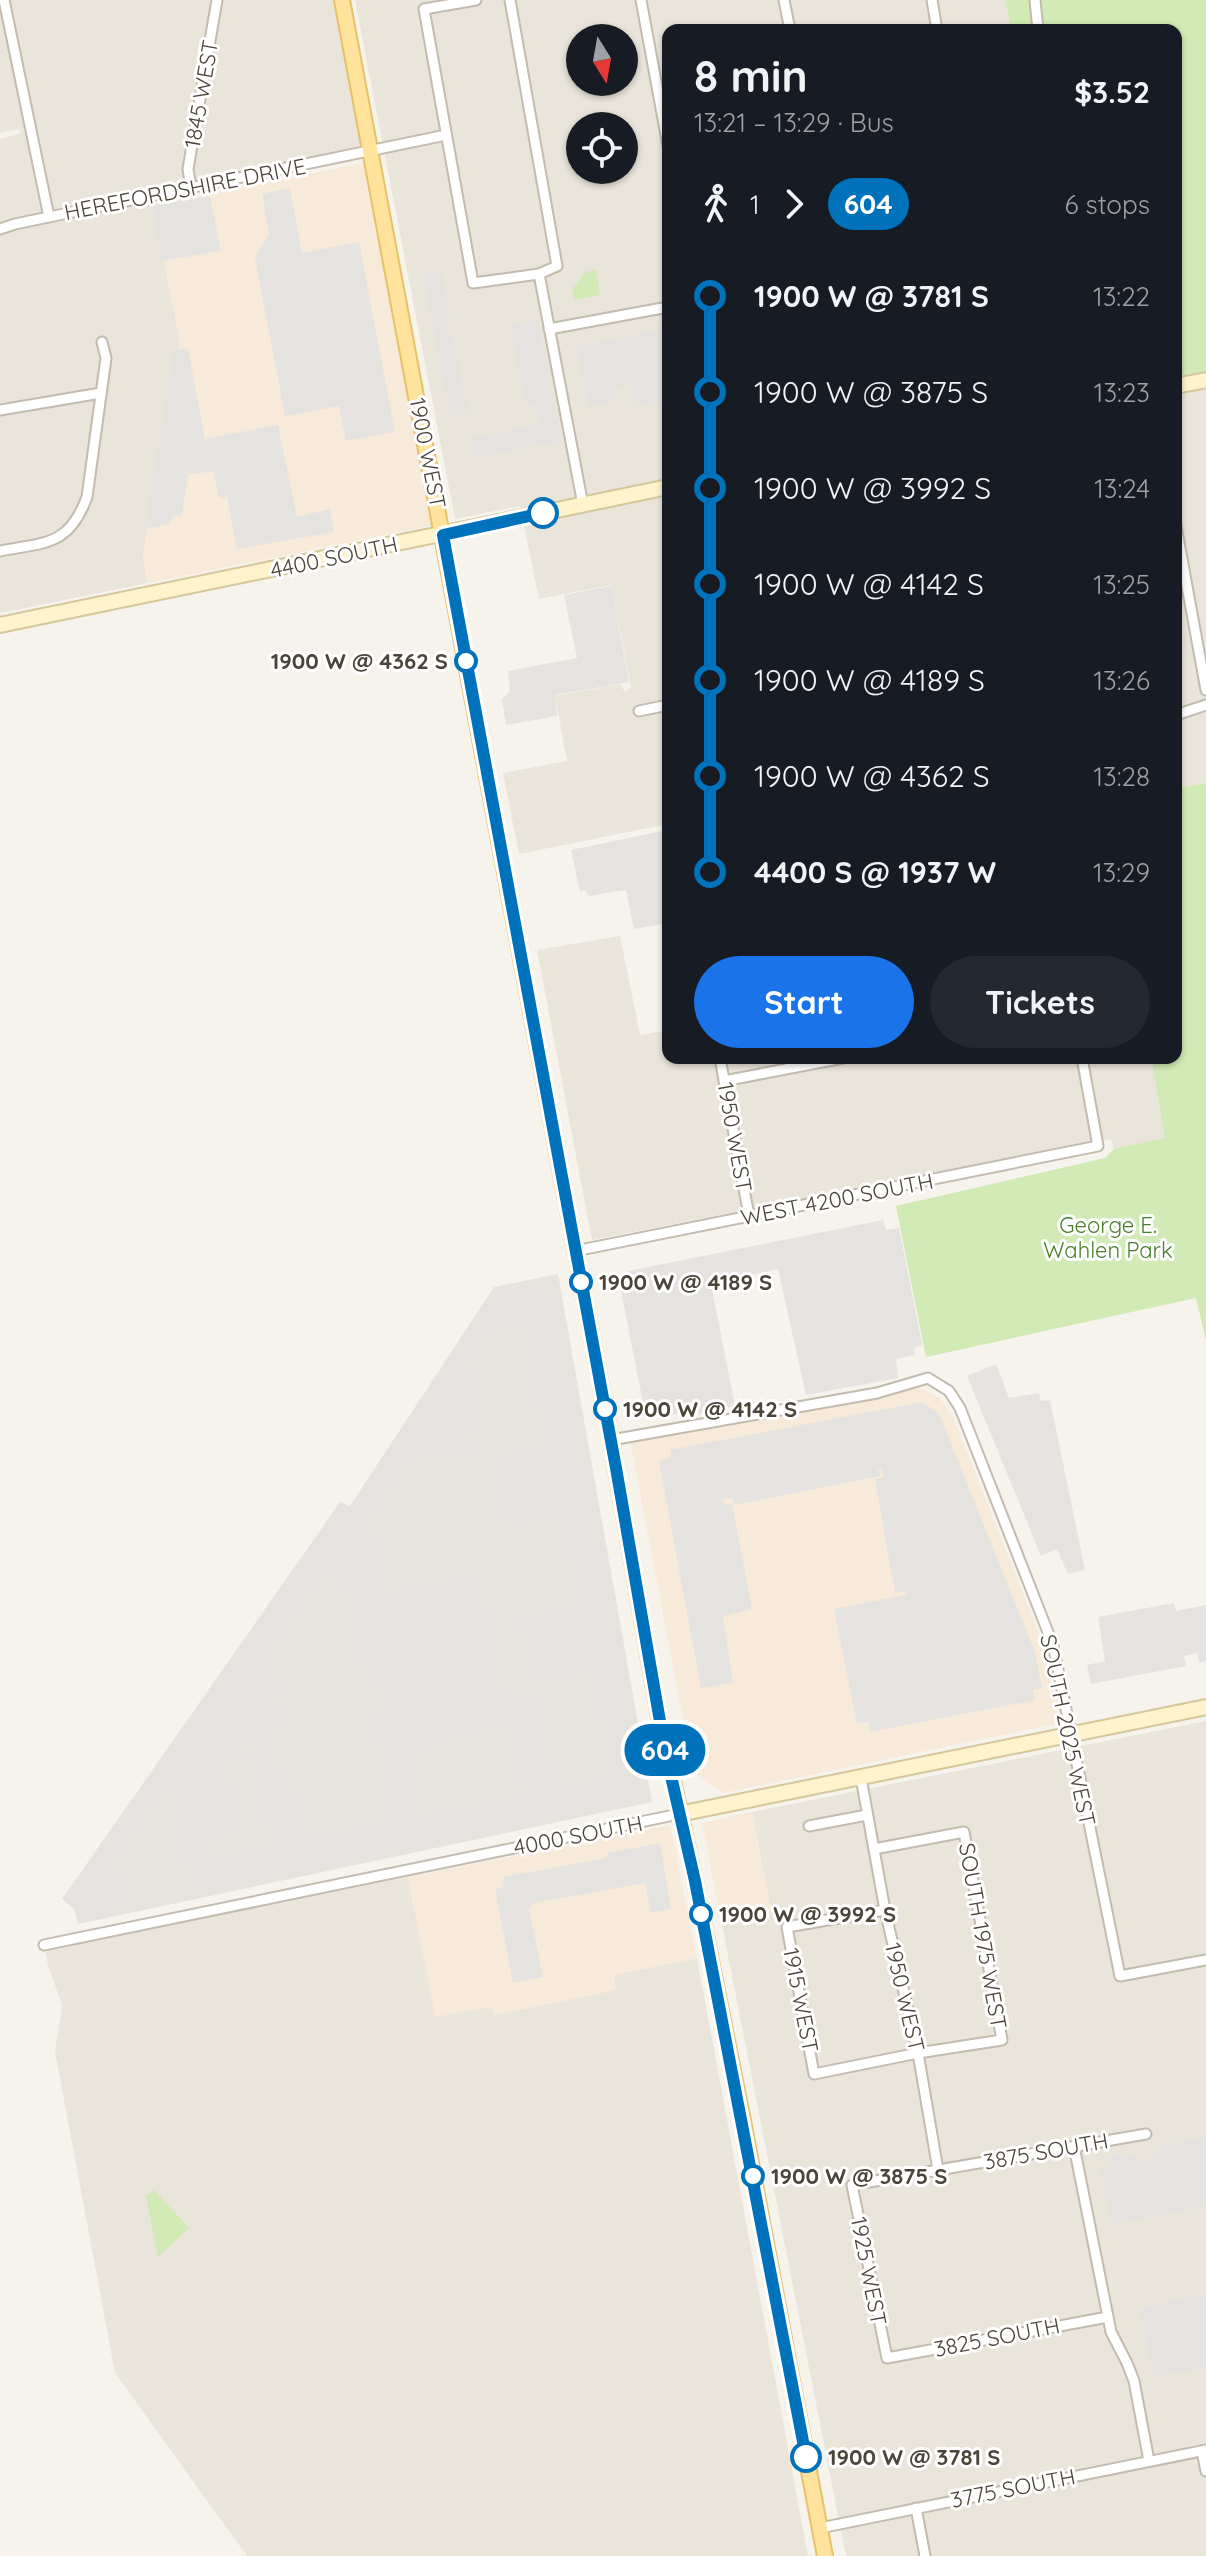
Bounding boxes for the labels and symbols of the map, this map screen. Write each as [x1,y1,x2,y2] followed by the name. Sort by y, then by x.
[566,24,638,96] north arrow
[178,38,224,150] street label: 1845 WEST
[62,152,308,226] street label: HEREFORDSHIRE DRIVE
[404,395,452,511] street label: 1900 WEST
[528,498,558,528] unlabelled marker
[268,530,400,584] street label: 4400 SOUTH
[271,647,448,675] place label: 1900 W @ 4362 S
[455,650,477,672] marker: 1900 W @ 4362 S
[712,1080,758,1194] street label: 1950 WEST
[738,1167,936,1231] street label: WEST 4200 SOUTH
[1043,1211,1173,1264] park label: George E. Wahlen Park
[599,1268,772,1296] place label: 1900 W @ 4189 S
[570,1271,592,1293] marker: 1900 W @ 4189 S
[623,1395,797,1423] place label: 1900 W @ 4142 S
[594,1398,616,1420] marker: 1900 W @ 4142 S
[1034,1632,1102,1828] street label: SOUTH 2025 WEST
[619,1724,711,1776] line badge: 604
[511,1809,645,1861] street label: 4000 SOUTH
[953,1841,1013,2031] street label: SOUTH 1975 WEST
[719,1900,896,1928] place label: 1900 W @ 3992 S
[690,1903,712,1925] marker: 1900 W @ 3992 S
[879,1940,931,2054] street label: 1950 WEST
[777,1945,825,2055] street label: 1915 WEST
[981,2126,1111,2176] street label: 3875 SOUTH
[771,2162,947,2190] place label: 1900 W @ 3875 S
[742,2165,764,2187] marker: 1900 W @ 3875 S
[845,2214,893,2328] street label: 1925 WEST
[932,2311,1062,2363] street label: 3825 SOUTH
[791,2442,821,2472] marker: 1900 W @ 3781 S
[828,2443,1000,2471] place label: 1900 W @ 3781 S
[948,2462,1078,2514] street label: 3775 SOUTH

